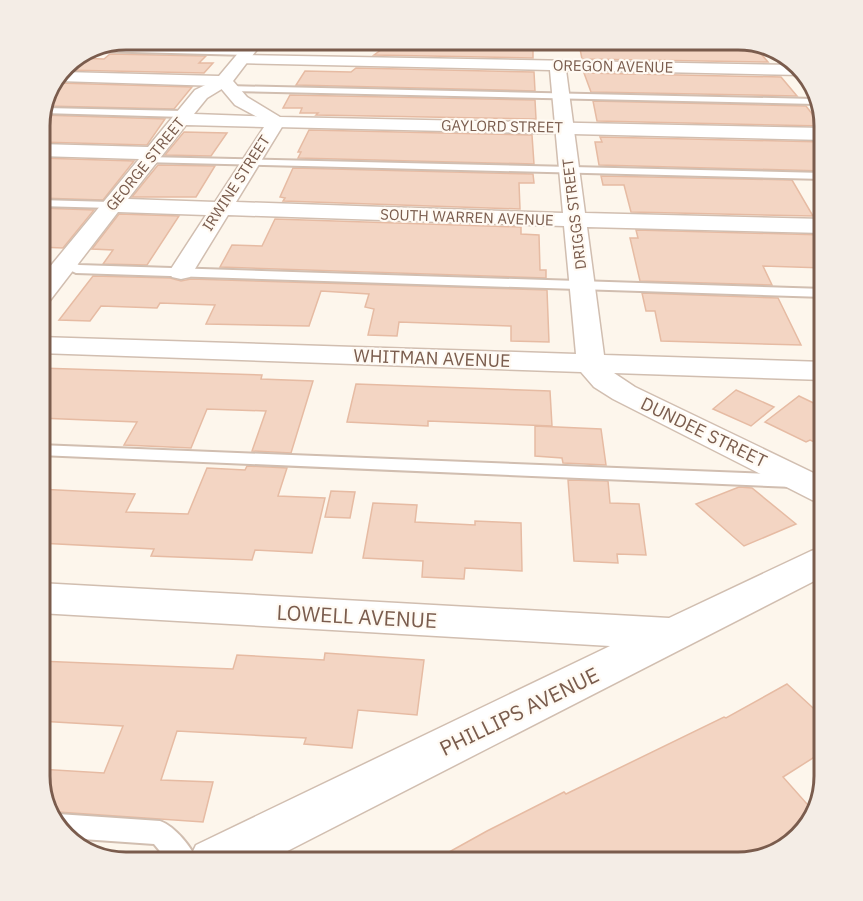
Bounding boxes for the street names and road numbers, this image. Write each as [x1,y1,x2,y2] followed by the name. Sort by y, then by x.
[553,55,673,77] street label: OREGON AVENUE
[102,113,189,215] street label: GEORGE STREET
[441,115,563,137] street label: GAYLORD STREET
[198,131,274,235] street label: IRWINE STREET
[558,157,590,271] street label: DRIGGS STREET
[380,204,554,230] street label: SOUTH WARREN AVENUE
[353,344,511,372] street label: WHITMAN AVENUE
[637,391,771,473] street label: DUNDEE STREET
[276,598,438,634] street label: LOWELL AVENUE
[435,660,603,762] street label: PHILLIPS AVENUE

